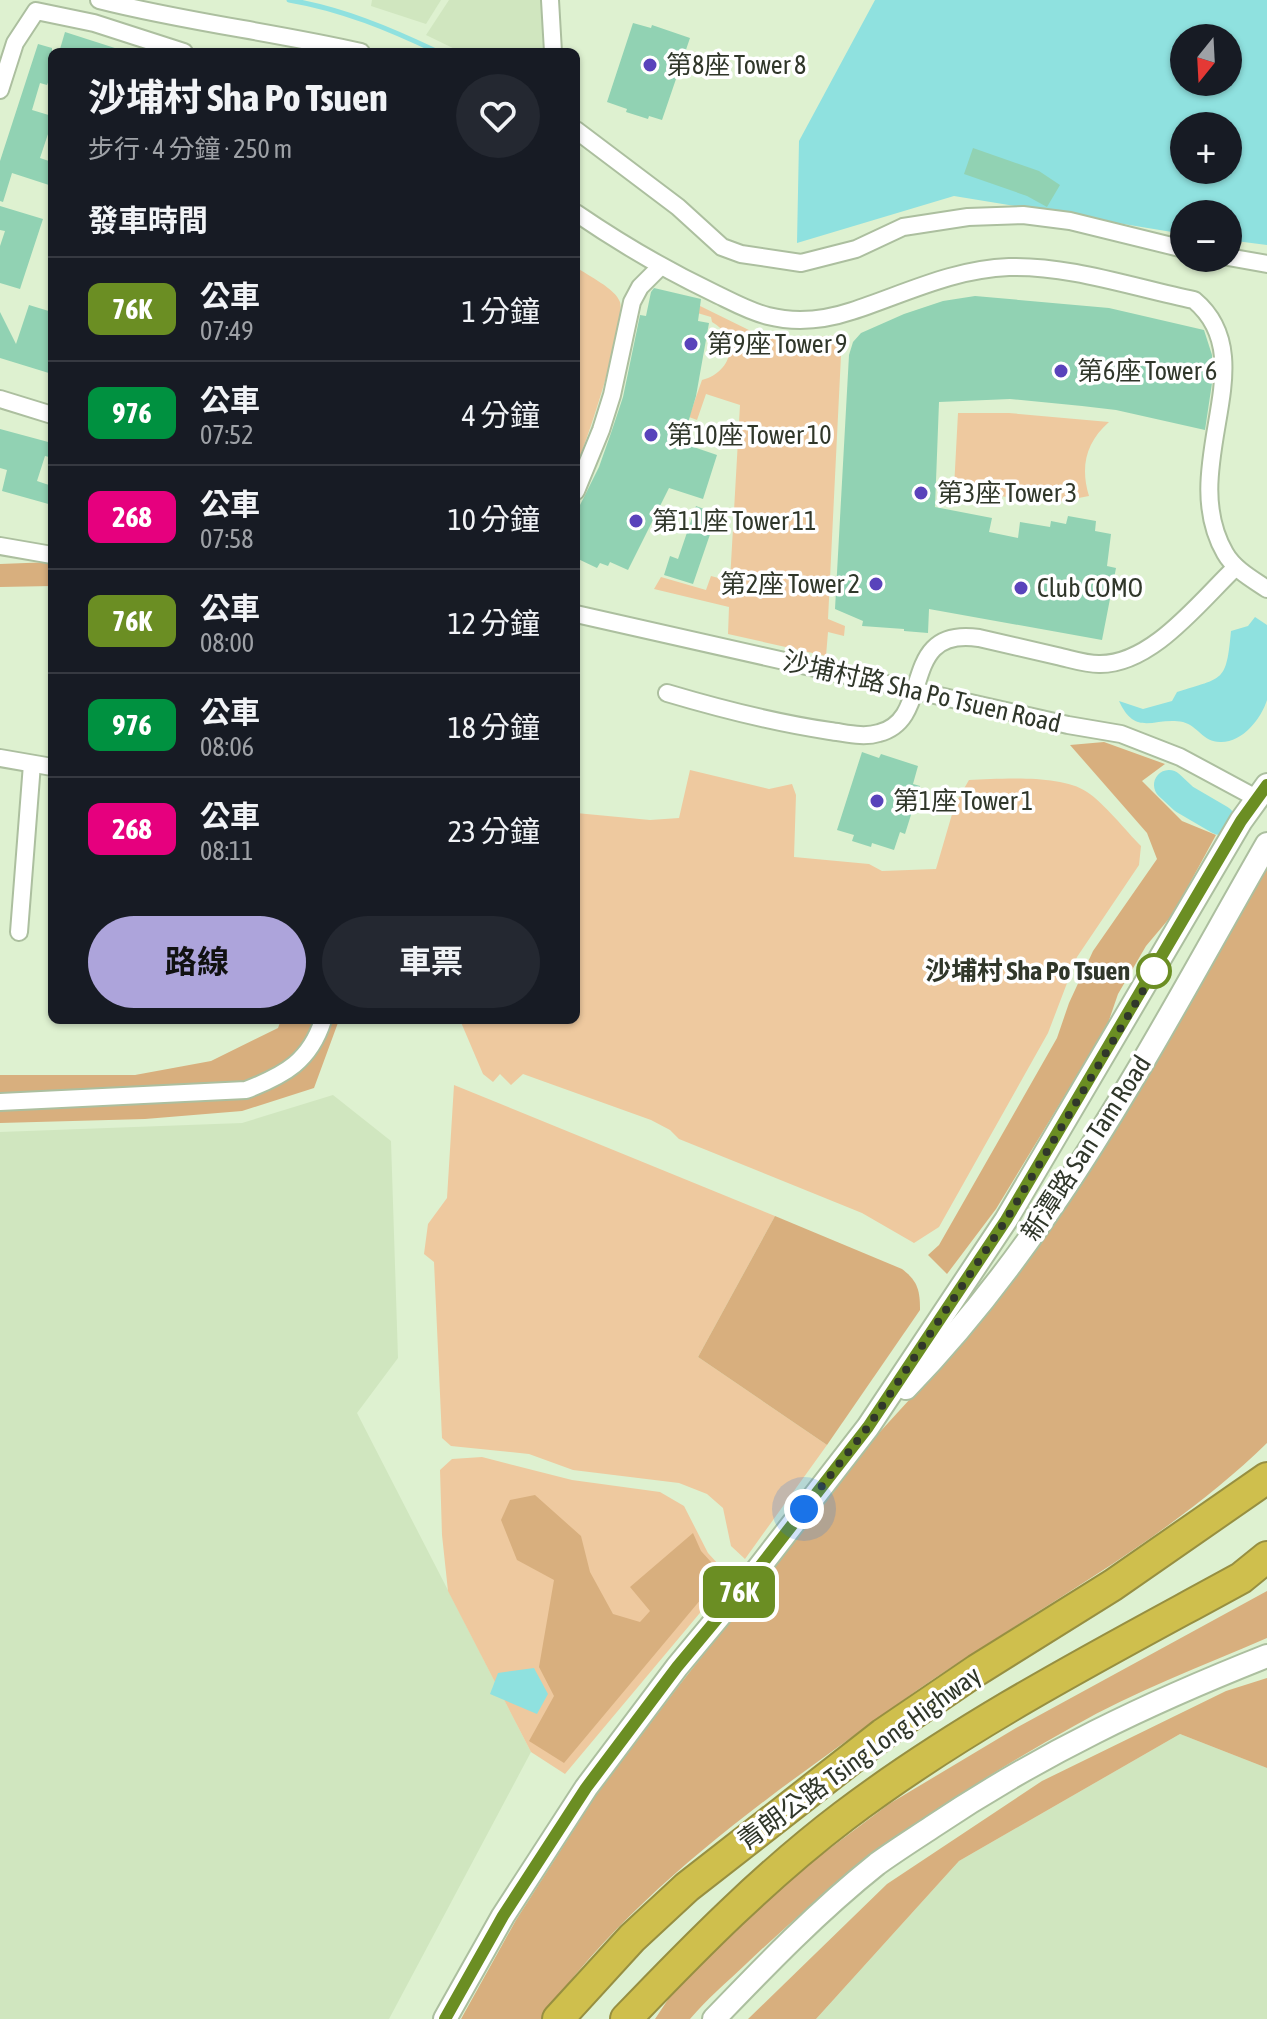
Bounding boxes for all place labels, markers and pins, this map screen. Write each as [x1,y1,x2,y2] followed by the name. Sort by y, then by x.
[666,50,806,80] place label: 第8座 Tower 8
[641,56,659,74] marker: 第8座 Tower 8
[707,329,847,359] place label: 第9座 Tower 9
[682,335,700,353] marker: 第9座 Tower 9
[1077,356,1217,386] place label: 第6座 Tower 6
[1052,362,1070,380] marker: 第6座 Tower 6
[667,420,832,450] place label: 第10座 Tower 10
[642,426,660,444] marker: 第10座 Tower 10
[937,478,1077,508] place label: 第3座 Tower 3
[912,484,930,502] marker: 第3座 Tower 3
[652,506,817,536] place label: 第11座 Tower 11
[627,512,645,530] marker: 第11座 Tower 11
[720,569,860,599] place label: 第2座 Tower 2
[1037,573,1143,603] place label: Club COMO
[867,575,885,593] marker: 第2座 Tower 2
[1012,579,1030,597] marker: Club COMO
[893,786,1033,816] place label: 第1座 Tower 1
[868,792,886,810] marker: 第1座 Tower 1
[1137,954,1171,988] marker: 沙埔村 Sha Po Tsuen
[925,956,1130,986] place label: 沙埔村 Sha Po Tsuen

